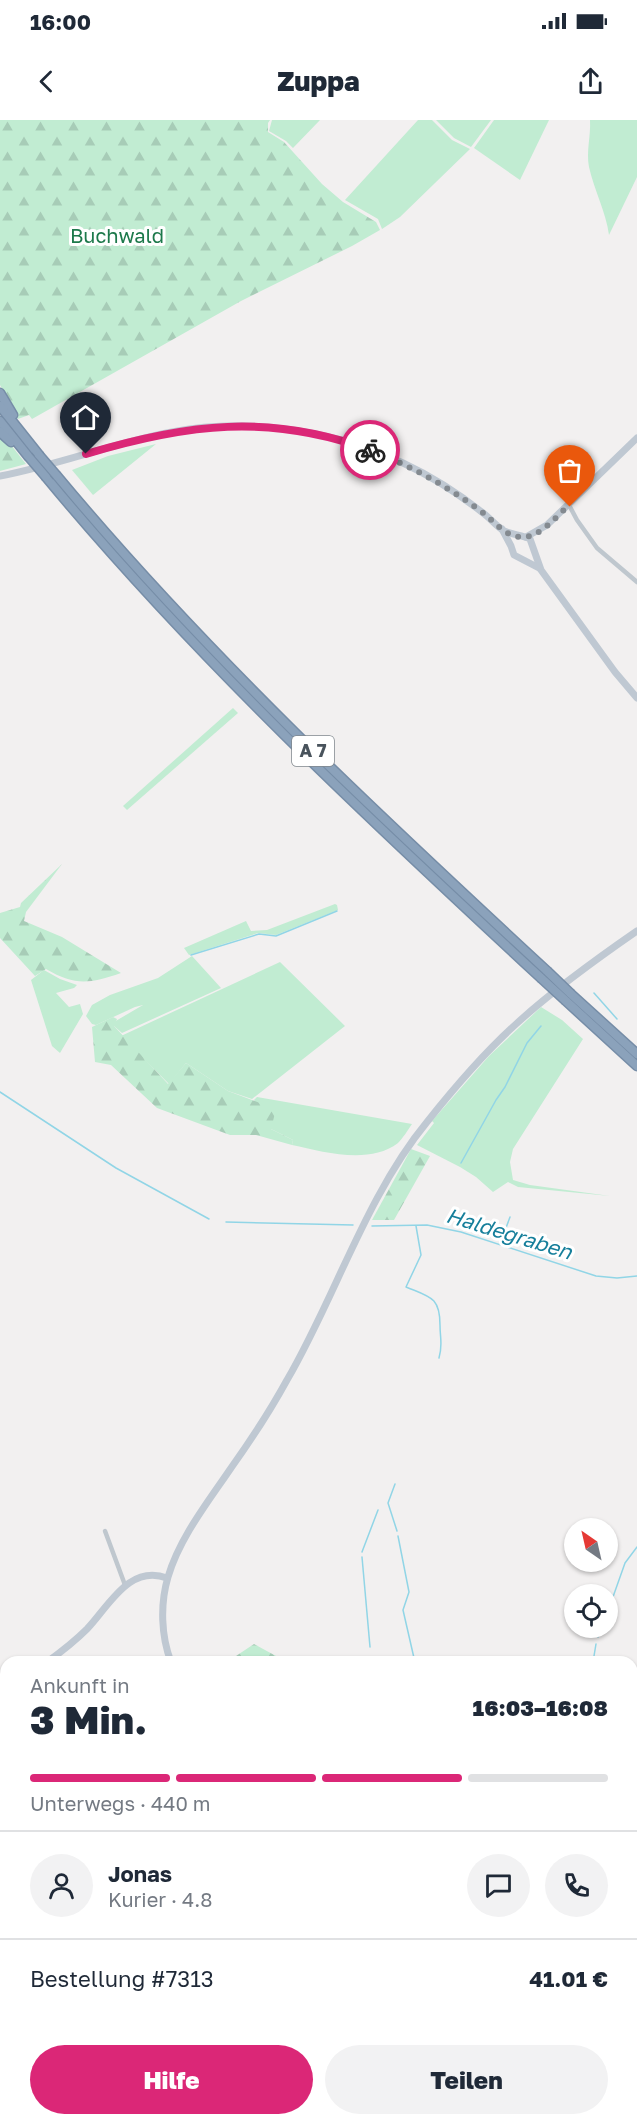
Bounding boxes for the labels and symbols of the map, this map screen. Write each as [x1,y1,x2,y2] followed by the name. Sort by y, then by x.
[70,223,164,247] park label: Buchwald
[60,392,111,454] pin
[340,420,400,480] courier
[544,445,595,507] pin
[292,736,334,766] road number: A 7
[443,1202,576,1265] water label: Haldegraben
[564,1518,618,1572] north arrow

